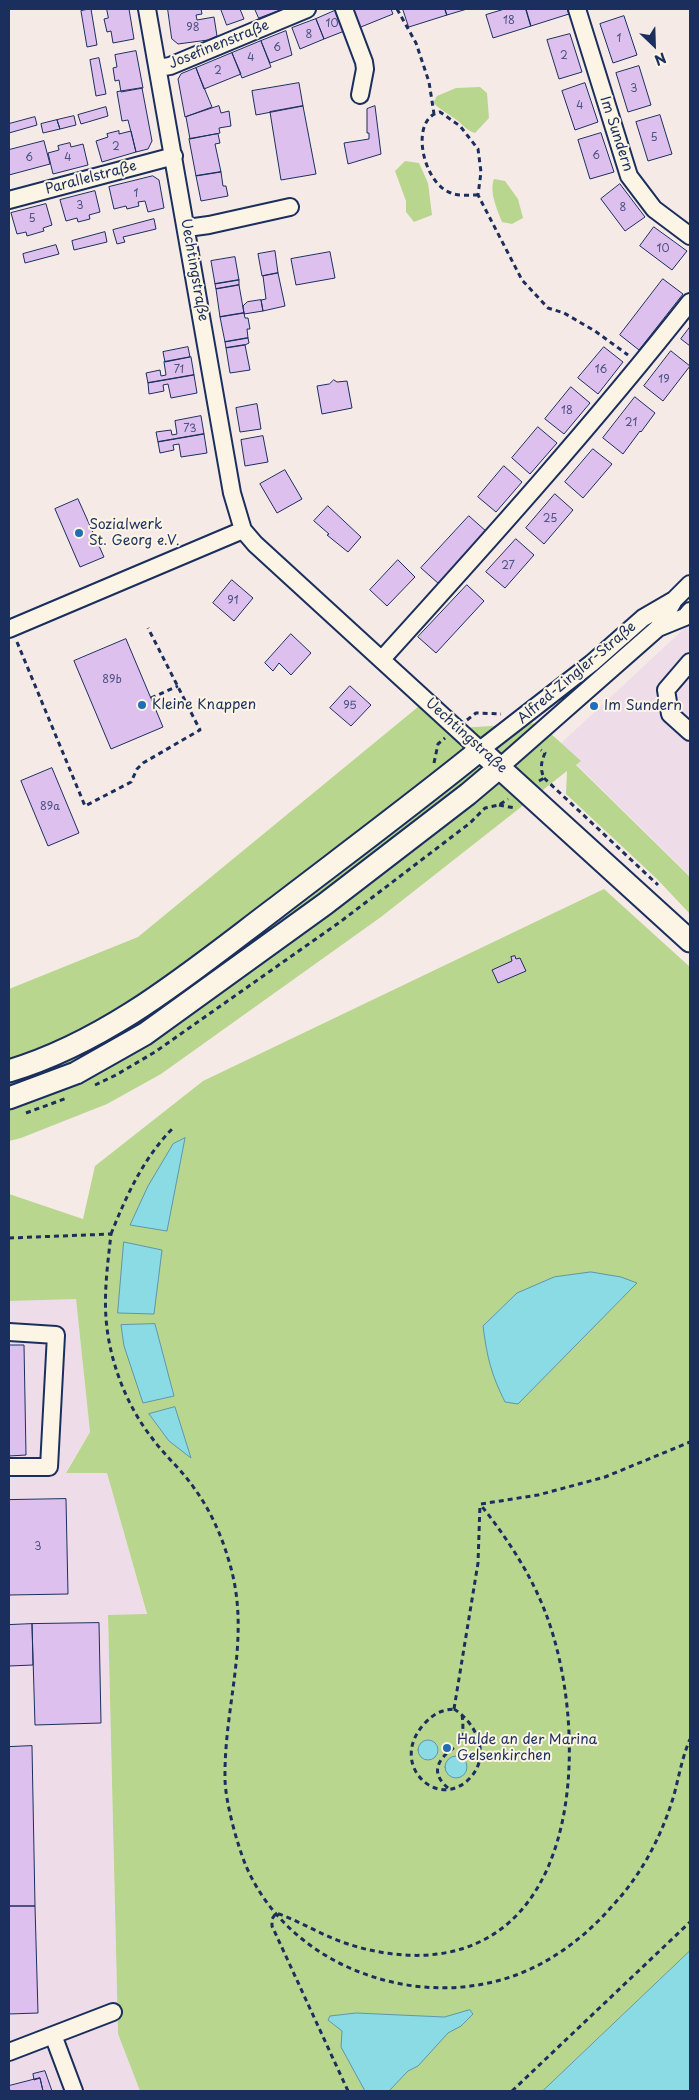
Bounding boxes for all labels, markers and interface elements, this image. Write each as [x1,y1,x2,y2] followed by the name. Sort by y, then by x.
[503,14,515,28] house number: 18
[166,17,272,73] street label: Josefinenstraße
[326,17,338,31] house number: 10
[629,20,679,70] north arrow
[186,21,200,35] house number: 98
[306,28,312,42] house number: 8
[617,32,621,46] house number: 1
[273,41,281,55] house number: 6
[651,47,670,71] text: N
[560,49,568,63] house number: 2
[247,51,255,65] house number: 4
[214,64,222,78] house number: 2
[630,82,638,96] house number: 3
[596,94,636,174] street label: Im Sundern
[576,99,584,113] house number: 4
[650,131,658,145] house number: 5
[112,140,120,154] house number: 2
[592,149,600,163] house number: 6
[25,151,33,165] house number: 6
[64,151,72,165] house number: 4
[44,158,138,198] street label: Parallelstraße
[134,187,138,201] house number: 1
[76,199,84,213] house number: 3
[620,201,626,215] house number: 8
[28,212,36,226] house number: 5
[177,217,211,323] street label: Uechtingstraße
[657,242,669,256] house number: 10
[174,363,184,377] house number: 71
[595,363,607,377] house number: 16
[658,373,670,387] house number: 19
[561,404,573,418] house number: 18
[625,416,637,430] house number: 21
[183,422,197,436] house number: 73
[543,512,557,526] house number: 25
[89,517,180,550] place label: Sozialwerk St. Georg e.V.
[73,527,85,539] marker: Sozialwerk St. Georg e.V.
[501,559,515,573] house number: 27
[227,594,239,608] house number: 91
[514,618,640,728] street label: Alfred-Zingler-Straße
[102,673,122,687] house number: 89b
[422,695,510,777] street label: Uechtingstraße
[152,697,256,713] place label: Kleine Knappen
[604,698,682,714] place label: Im Sundern
[136,699,148,711] marker: Kleine Knappen
[343,699,357,713] house number: 95
[588,700,600,712] marker: Im Sundern
[40,800,60,814] house number: 89a
[34,1540,42,1554] house number: 3
[457,1732,597,1764] place label: Halde an der Marina Gelsenkirchen
[441,1742,453,1754] marker: Halde an der Marina Gelsenkirchen

